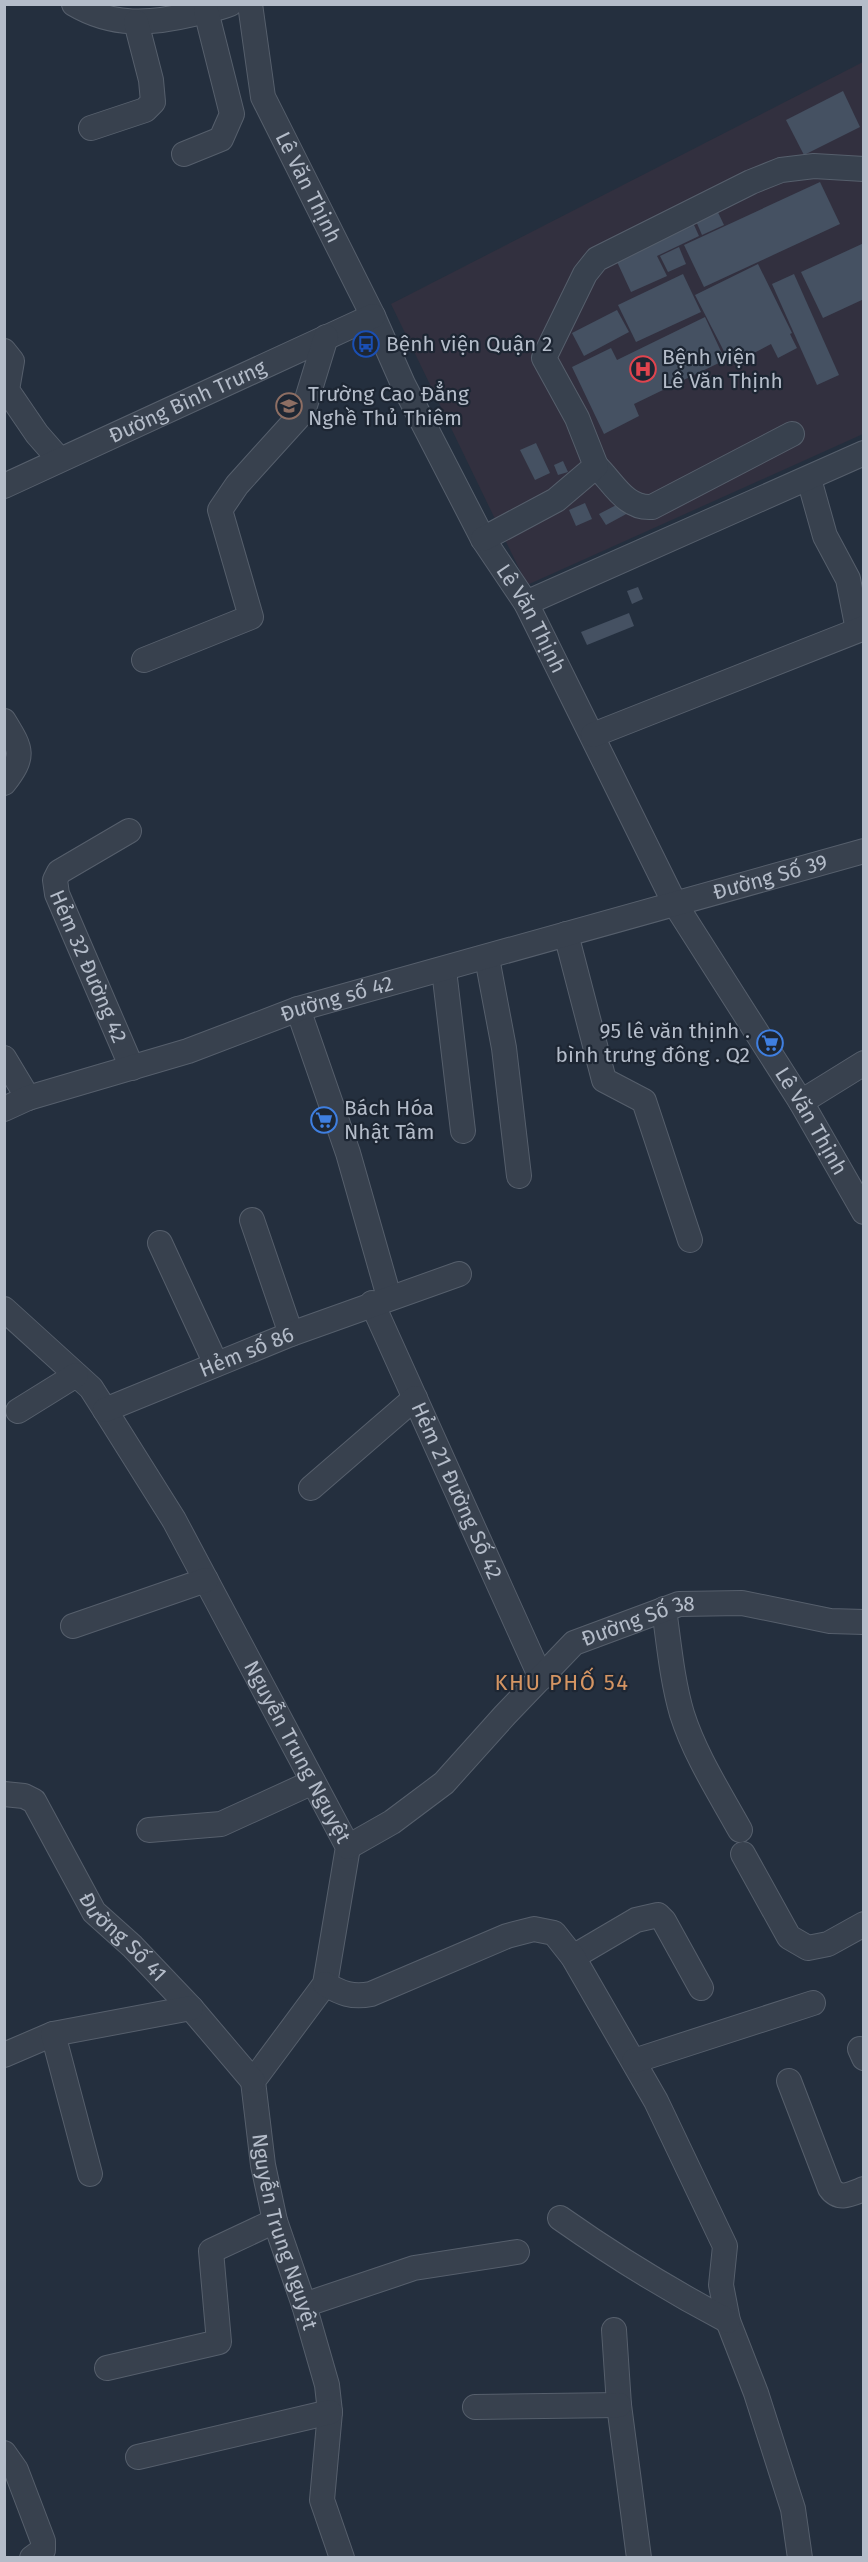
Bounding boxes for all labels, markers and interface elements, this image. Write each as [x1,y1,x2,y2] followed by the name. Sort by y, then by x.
[270,127,347,247] street label: Lê Văn Thịnh
[351,329,381,359] bus stop icon: Bệnh viện Quận 2
[386,331,552,357] place label: Bệnh viện Quận 2
[662,344,783,394] place label: Bệnh viện Lê Văn Thịnh
[105,354,270,449] street label: Đường Bình Trưng
[628,354,658,384] hospital icon: Bệnh viện Lê Văn Thịnh
[308,380,469,431] place label: Trường Cao Đẳng Nghề Thủ Thiêm
[274,391,304,421] school or university icon: Trường Cao Đẳng Nghề Thủ Thiêm
[491,559,572,677] street label: Lê Văn Thịnh
[710,849,830,906] street label: Đường Số 39
[44,886,133,1047] street label: Hẻm 32 Đường 42
[277,970,396,1028] street label: Đường số 42
[556,1018,750,1068] place label: 95 lê văn thịnh . bình trưng đông . Q2
[755,1028,785,1058] supermarket icon: 95 lê văn thịnh . bình trưng đông . Q2
[769,1062,853,1180] street label: Lê Văn Thịnh
[344,1095,434,1145] place label: Bách Hóa Nhật Tâm
[309,1105,339,1135] supermarket icon: Bách Hóa Nhật Tâm
[196,1321,298,1383] street label: Hẻm số 86
[405,1398,508,1584] street label: Hẻm 21 Đường Số 42
[578,1590,695,1652] street label: Đường Số 38
[238,1656,357,1848] street label: Nguyễn Trung Nguyệt
[495,1667,629,1696] district label: KHU PHỐ 54
[73,1888,172,1987] street label: Đường Số 41
[246,2132,324,2333] street label: Nguyễn Trung Nguyệt

